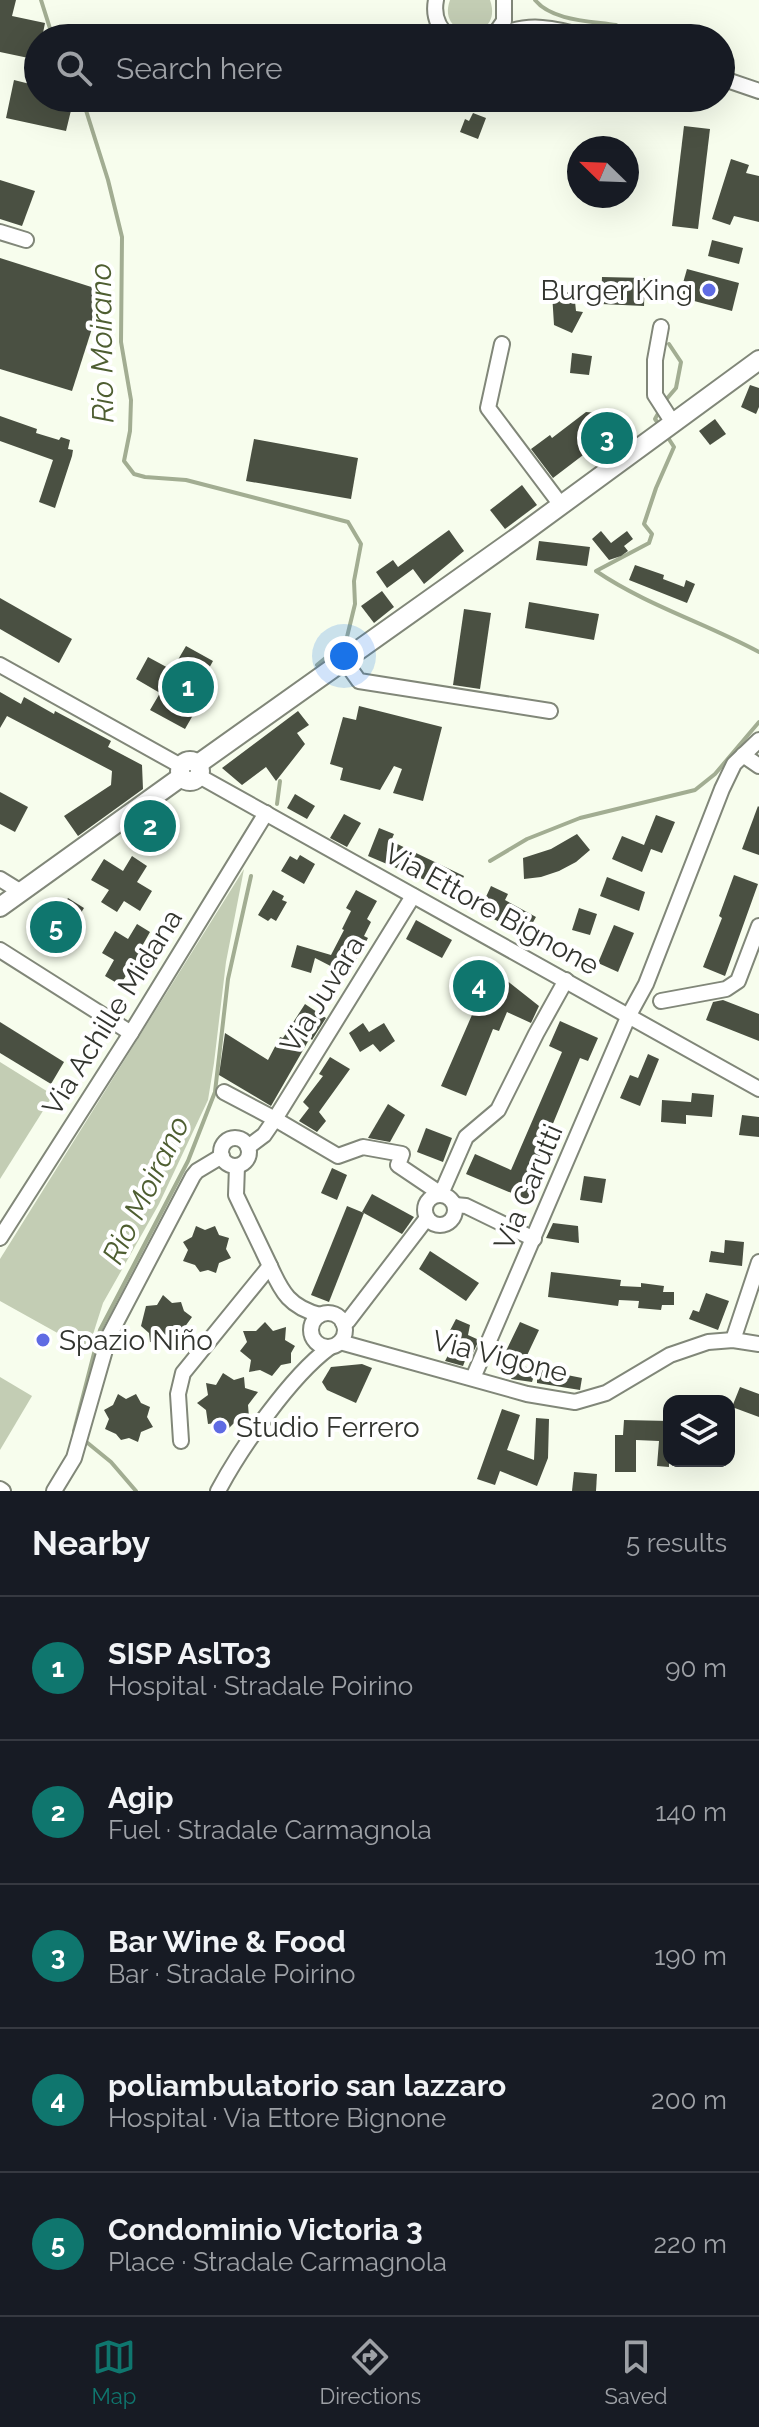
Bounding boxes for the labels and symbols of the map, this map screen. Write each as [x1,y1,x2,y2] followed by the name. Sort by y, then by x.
[567,136,639,208] north arrow
[83,263,120,423] water label: Rio Moirano
[540,274,693,307] place label: Burger King
[700,281,718,299] marker: Burger King
[581,408,633,468] pin: 3
[324,636,364,676] your location
[162,657,214,717] pin: 1
[124,796,176,856] pin: 2
[379,837,605,982] street label: Via Ettore Bignone
[30,897,82,957] pin: 5
[36,903,189,1121] street label: Via Achille Midana
[274,930,371,1059] street label: Via Juvara
[453,956,505,1016] pin: 4
[95,1110,196,1269] water label: Rio Moirano
[487,1119,570,1255] street label: Via Carutti
[59,1324,213,1357] place label: Spazio Niño
[429,1324,571,1389] street label: Via Vigone
[34,1331,52,1349] marker: Spazio Niño
[236,1411,420,1444] place label: Studio Ferrero
[211,1418,229,1436] marker: Studio Ferrero

